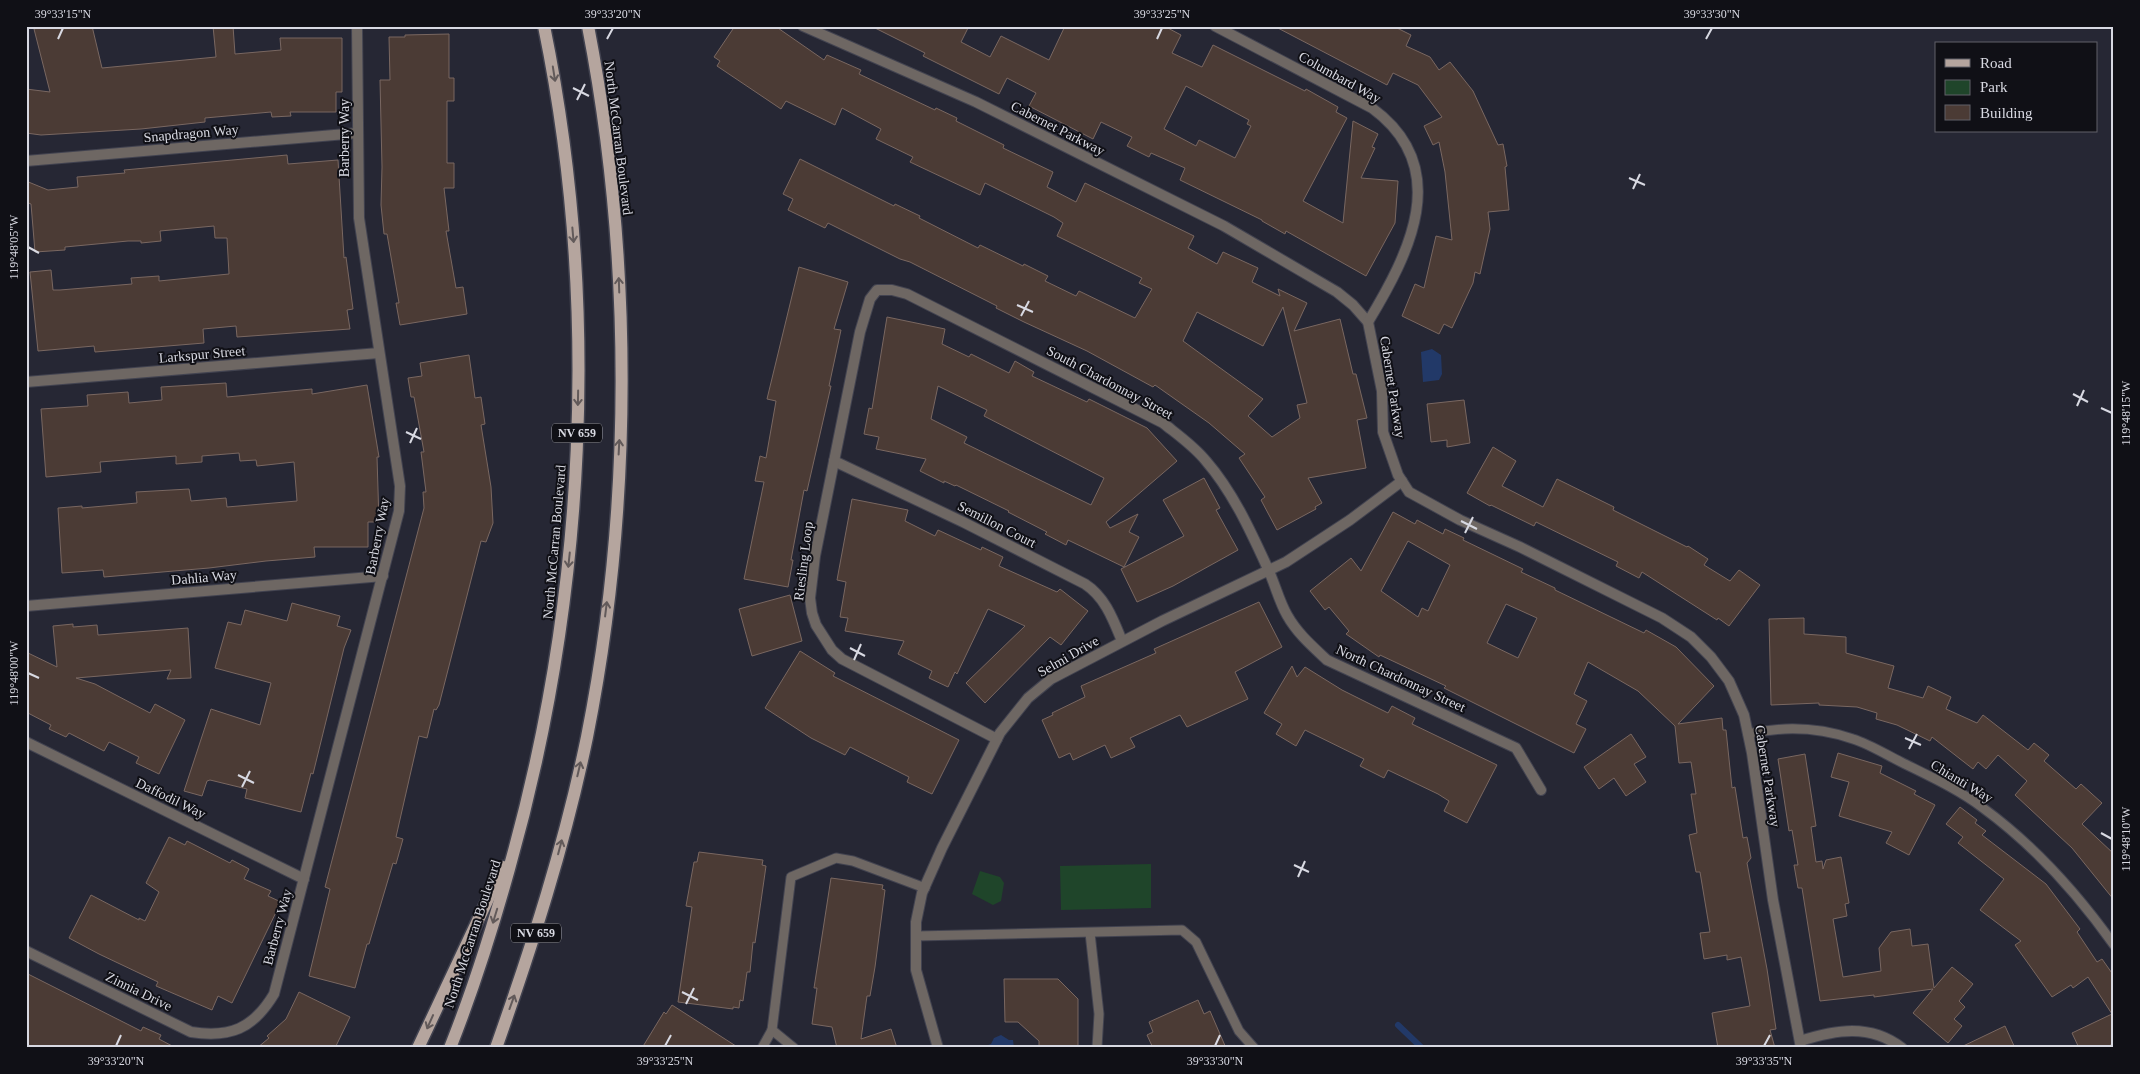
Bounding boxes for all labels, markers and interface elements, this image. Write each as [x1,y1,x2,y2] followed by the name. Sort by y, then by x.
[35,7,92,21] text: 39°33'15"N
[585,7,642,21] text: 39°33'20"N
[1134,7,1191,21] text: 39°33'25"N
[1684,7,1741,21] text: 39°33'30"N
[1935,42,2098,132] legend
[1296,49,1383,106] street label: Columbard Way
[1980,55,2012,71] text: Road
[602,60,635,216] street label: North McCarran Boulevard
[549,66,559,82] one-way arrow
[1980,79,2008,95] text: Park
[1008,98,1107,159] street label: Cabernet Parkway
[337,99,352,177] street label: Barberry Way
[1980,105,2033,121] text: Building
[143,122,239,145] street label: Snapdragon Way
[7,214,21,279] text: 119°48'05"W
[568,227,577,243] one-way arrow
[614,277,624,294] one-way arrow
[1377,335,1408,439] street label: Cabernet Parkway
[158,343,246,366] street label: Larkspur Street
[1044,343,1176,422] street label: South Chardonnay Street
[2119,380,2133,445] text: 119°48'15"W
[573,390,583,406] one-way arrow
[552,423,602,442] road number: NV 659
[615,439,624,455] one-way arrow
[540,464,569,620] street label: North McCarran Boulevard
[363,496,392,576] street label: Barberry Way
[955,498,1039,551] street label: Semillon Court
[791,521,816,602] street label: Riesling Loop
[564,552,574,568] one-way arrow
[171,567,238,588] street label: Dahlia Way
[601,601,611,617] one-way arrow
[1035,633,1101,680] street label: Selmi Drive
[7,640,21,705] text: 119°48'00"W
[1334,642,1468,715] street label: North Chardonnay Street
[1752,724,1783,828] street label: Cabernet Parkway
[1928,757,1996,806] street label: Chianti Way
[575,762,584,778] one-way arrow
[133,775,208,822] street label: Daffodil Way
[2119,806,2133,871] text: 119°48'10"W
[556,839,566,855] one-way arrow
[441,858,504,1010] street label: North McCarran Boulevard
[260,887,295,967] street label: Barberry Way
[490,908,500,924] one-way arrow
[511,924,561,942] road number: NV 659
[103,969,174,1014] street label: Zinnia Drive
[508,995,517,1010] one-way arrow
[425,1014,435,1029] one-way arrow
[88,1054,145,1068] text: 39°33'20"N
[637,1054,694,1068] text: 39°33'25"N
[1187,1054,1244,1068] text: 39°33'30"N
[1736,1054,1793,1068] text: 39°33'35"N

